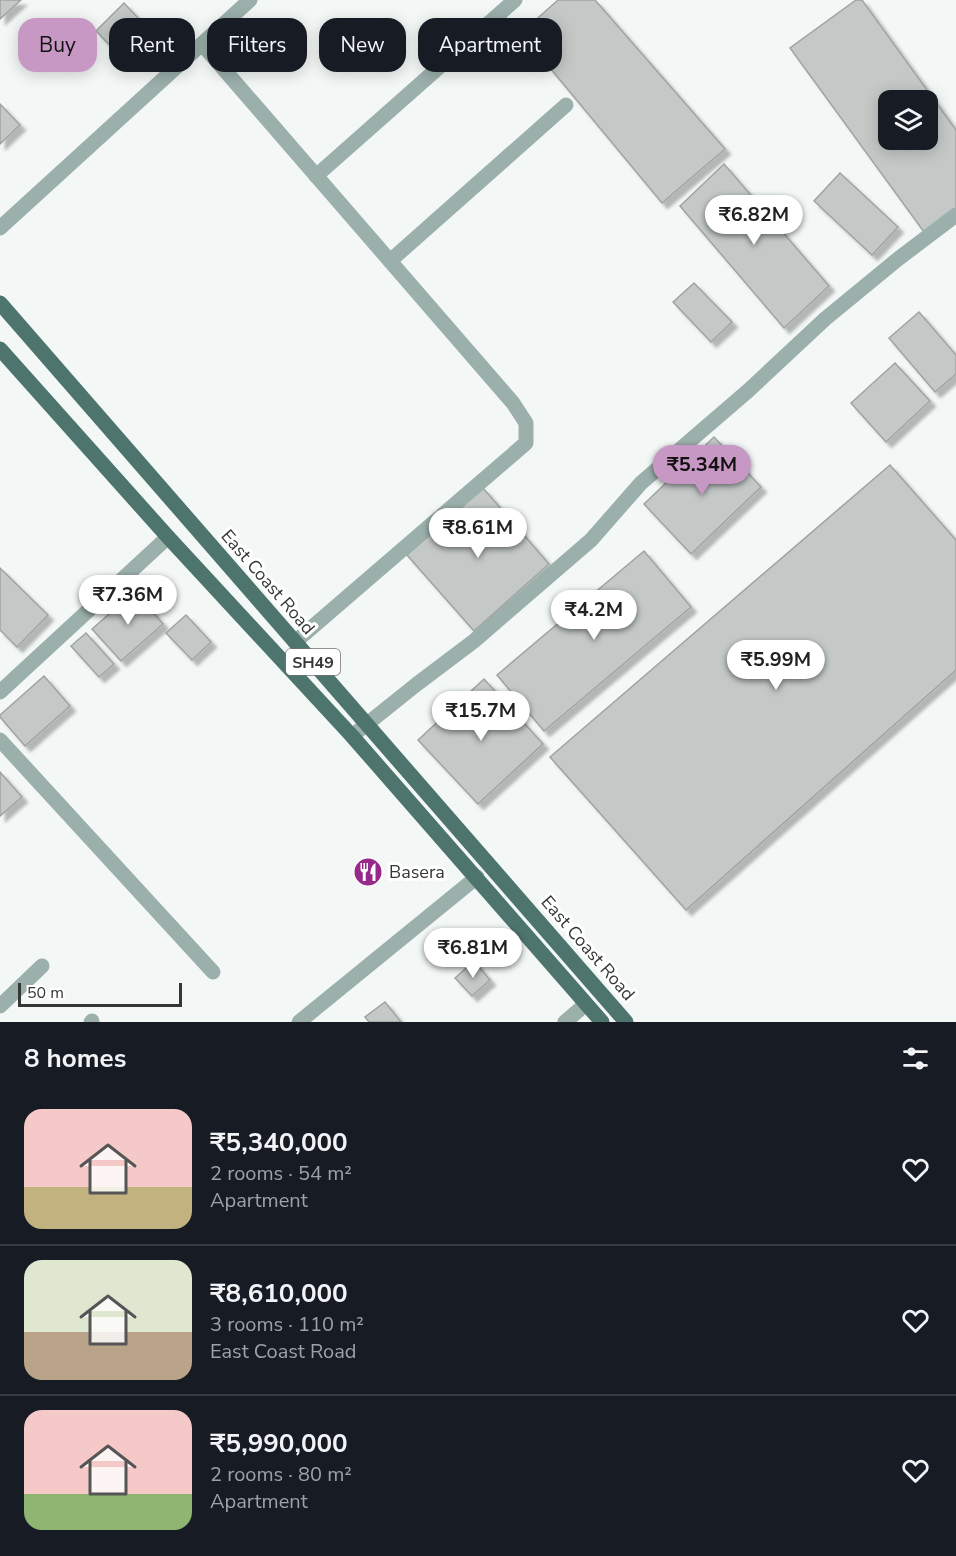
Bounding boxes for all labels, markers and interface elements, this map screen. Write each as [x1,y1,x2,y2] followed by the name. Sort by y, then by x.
[18,18,97,72] chip: Buy
[109,18,195,72] chip: Rent
[207,18,307,72] chip: Filters
[319,18,406,72] chip: New
[418,18,562,72] chip: Apartment
[878,90,938,150] map controls
[878,90,938,150] button: layers
[705,195,803,246] pin: ₹6.82M
[719,201,789,228] text: ₹6.82M
[653,445,751,496] pin: ₹5.34M
[667,451,737,478] text: ₹5.34M
[429,508,527,559] pin: ₹8.61M
[443,514,513,541] text: ₹8.61M
[216,524,320,640] street label: East Coast Road
[79,575,177,626] pin: ₹7.36M
[93,581,163,608] text: ₹7.36M
[552,590,636,641] pin: ₹4.2M
[565,596,623,623] text: ₹4.2M
[727,640,825,691] pin: ₹5.99M
[741,646,811,673] text: ₹5.99M
[286,649,340,675] road number: SH49
[432,691,530,742] pin: ₹15.7M
[446,697,516,724] text: ₹15.7M
[352,856,384,888] restaurant icon: Basera
[389,860,445,884] place label: Basera
[536,890,640,1006] street label: East Coast Road
[424,928,522,979] pin: ₹6.81M
[438,934,508,961] text: ₹6.81M
[18,980,182,1007] scale bar
[27,982,64,1004] text: 50 m
[24,1041,126,1076] text: 8 homes
[899,1042,932,1075] icon: filters
[210,1125,348,1160] text: ₹5,340,000
[72,1133,144,1205] icon: home
[899,1153,932,1186] icon: heart
[210,1160,352,1187] text: 2 rooms · 54 m²
[210,1187,308,1214] text: Apartment
[210,1276,348,1311] text: ₹8,610,000
[72,1284,144,1356] icon: home
[899,1304,932,1337] icon: heart
[210,1311,364,1338] text: 3 rooms · 110 m²
[210,1338,356,1365] text: East Coast Road
[210,1426,348,1461] text: ₹5,990,000
[72,1434,144,1506] icon: home
[899,1454,932,1487] icon: heart
[210,1461,352,1488] text: 2 rooms · 80 m²
[210,1488,308,1515] text: Apartment

